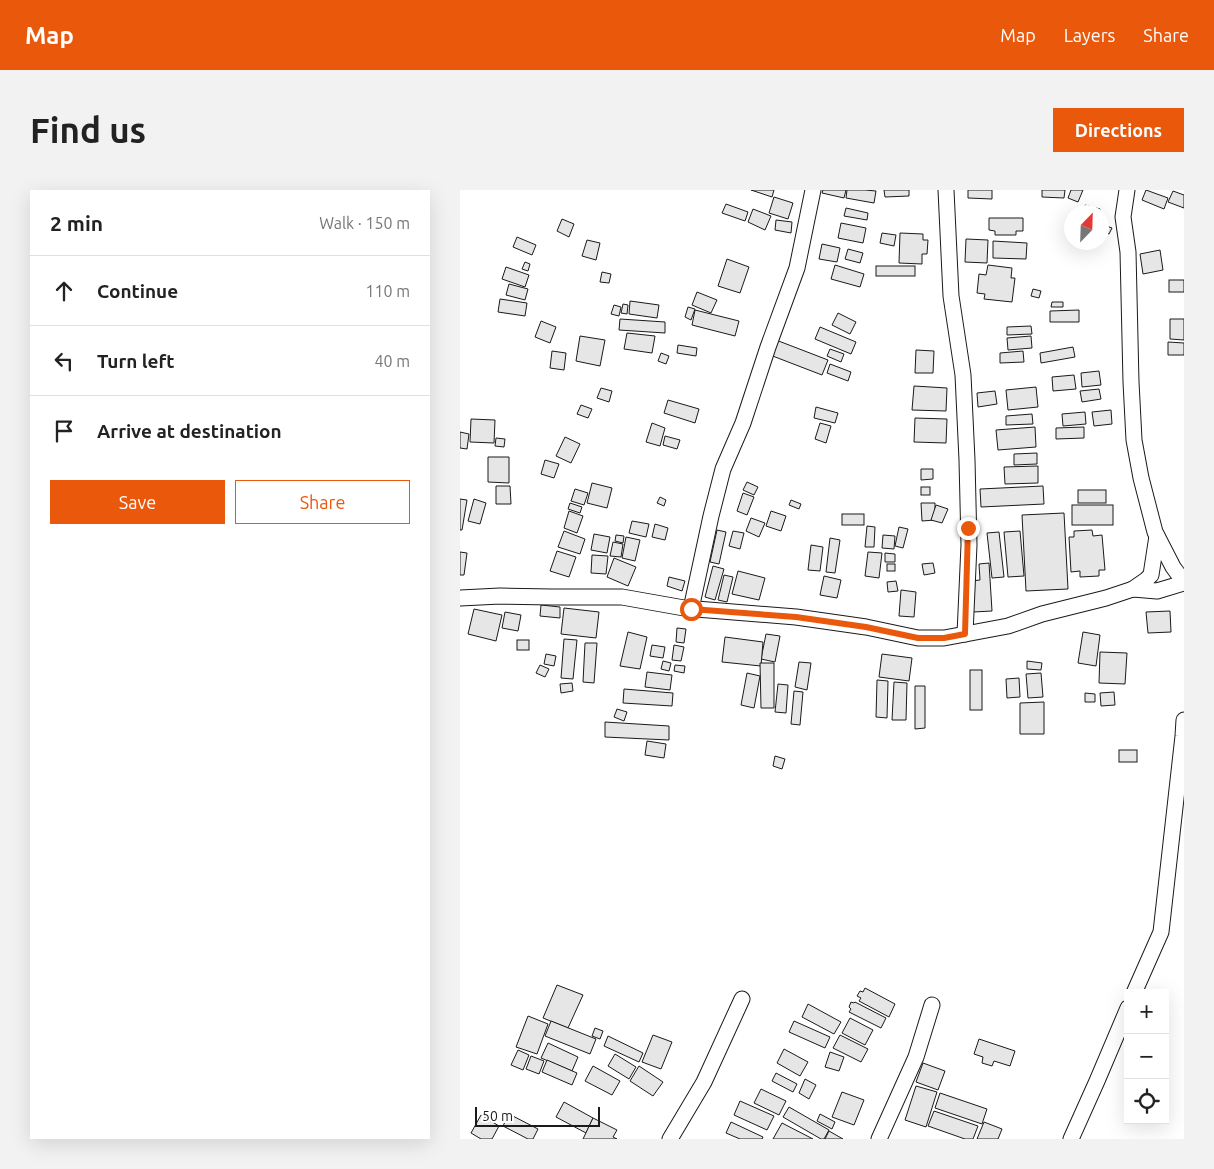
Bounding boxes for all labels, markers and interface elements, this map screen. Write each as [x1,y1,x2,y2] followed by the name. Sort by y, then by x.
[25,22,74,49] text: Map
[1000,25,1036,45] text: Map
[1064,25,1115,45] text: Layers
[1143,25,1189,45] text: Share
[1053,108,1184,152] button: Directions
[30,110,146,150] text: Find us
[1064,205,1109,250] north arrow
[50,211,103,235] text: 2 min
[319,214,410,232] text: Walk · 150 m
[50,277,78,305] icon: ahead
[97,280,178,302] text: Continue
[365,282,410,300] text: 110 m
[50,347,78,375] icon: left
[97,350,175,372] text: Turn left
[374,352,410,370] text: 40 m
[50,417,78,445] icon: arrive
[97,420,282,442] text: Arrive at destination
[50,480,225,524] button: Save
[235,480,410,524] button: Share
[957,517,980,540] route end
[680,598,703,621] route start
[1124,989,1169,1124] map controls
[1124,989,1169,1034] button: +
[1124,1034,1169,1079] button: −
[1124,1079,1169,1124] button: locate
[475,1104,600,1127] scale bar
[482,1108,513,1124] text: 50 m

